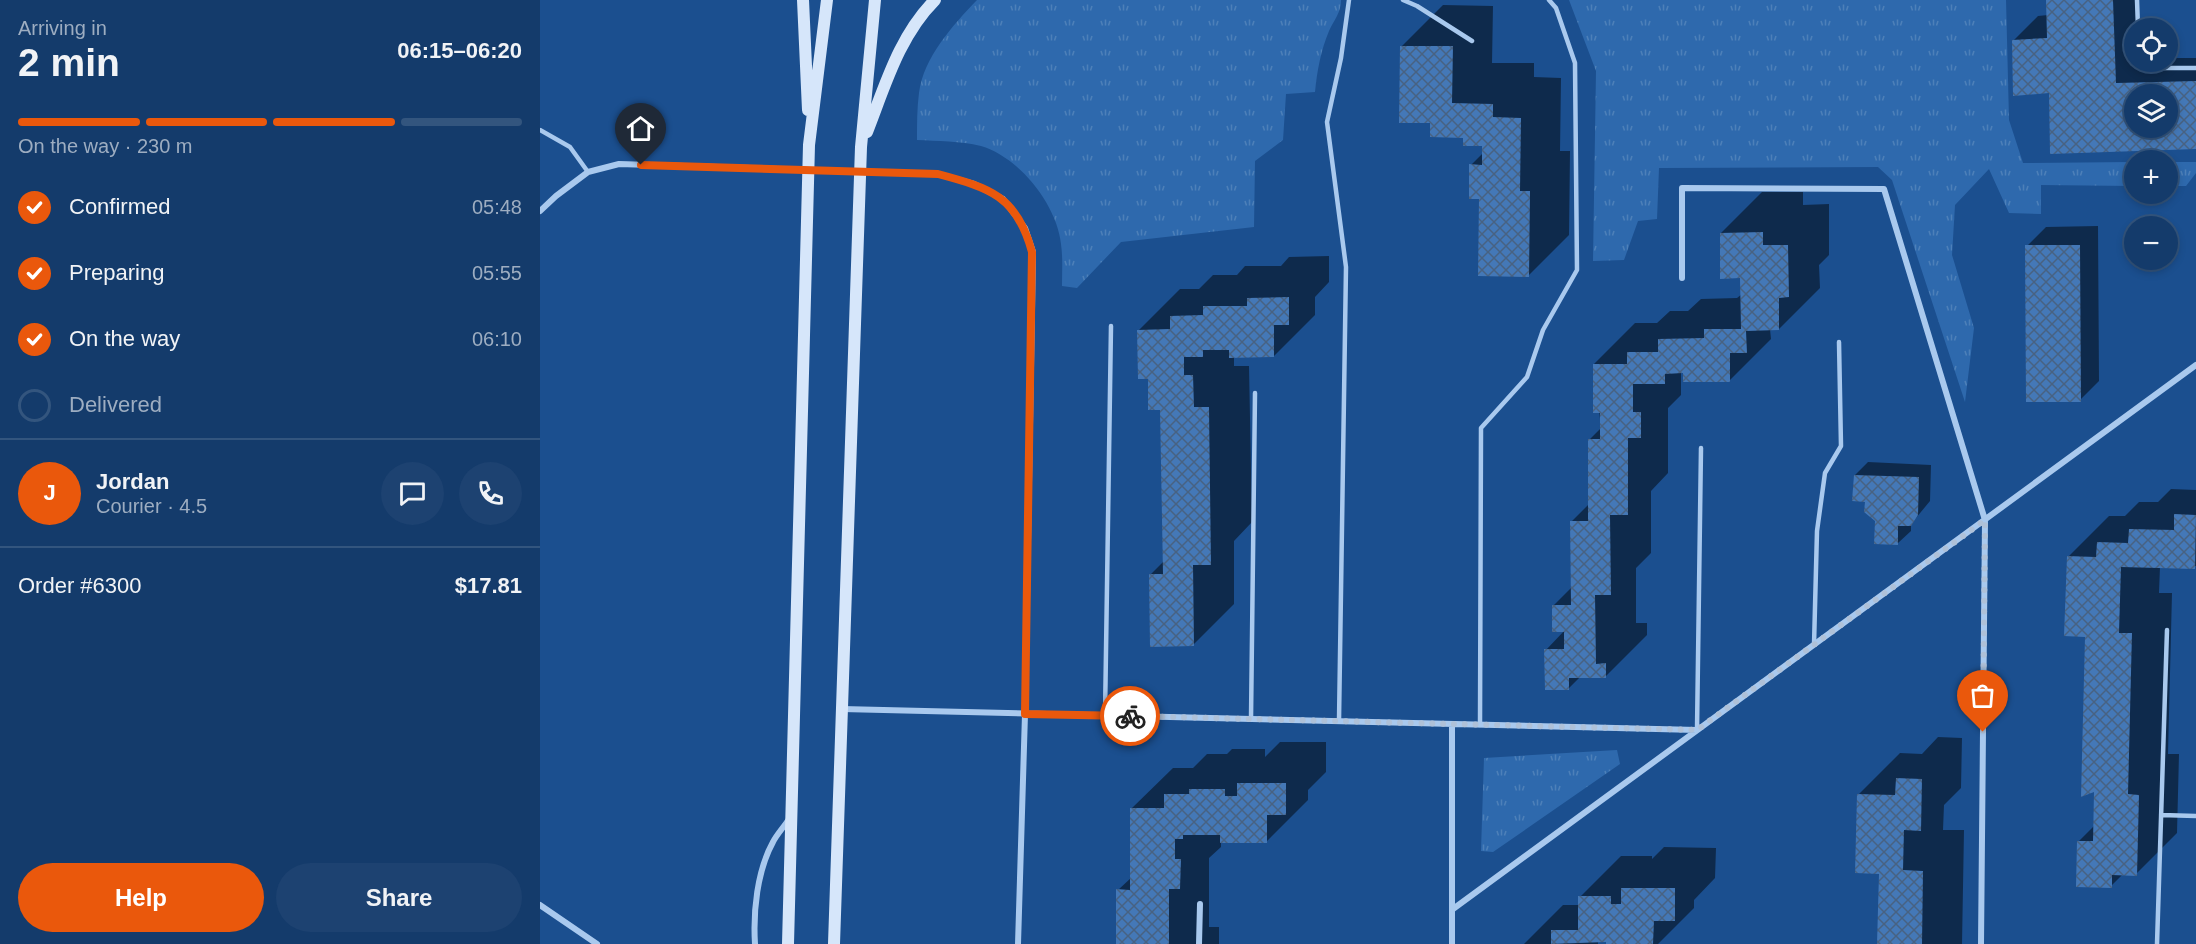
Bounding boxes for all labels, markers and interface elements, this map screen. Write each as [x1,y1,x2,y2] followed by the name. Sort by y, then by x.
[18,17,107,39] text: Arriving in
[2124,18,2178,270] map controls
[2124,18,2178,72] button: locate
[397,38,522,63] text: 06:15–06:20
[18,41,120,84] text: 2 min
[2124,84,2178,138] button: layers
[615,103,666,165] pin
[624,112,657,145] icon: home
[18,135,193,157] text: On the way · 230 m
[2124,150,2178,204] button: +
[18,191,51,224] icon: check
[69,194,170,219] text: Confirmed
[472,196,522,218] text: 05:48
[2124,216,2178,270] button: −
[18,257,51,290] icon: check
[69,260,164,285] text: Preparing
[472,262,522,284] text: 05:55
[18,323,51,356] icon: check
[69,326,180,351] text: On the way
[472,328,522,350] text: 06:10
[69,392,162,417] text: Delivered
[381,462,444,525] button: chat
[459,462,522,525] button: phone
[96,469,169,494] text: Jordan
[43,480,56,505] text: J
[96,495,207,517] text: Courier · 4.5
[18,573,142,598] text: Order #6300
[455,573,522,598] text: $17.81
[1957,670,2008,732] pin
[1966,679,1999,712] icon: bag
[1100,686,1160,746] courier
[1114,700,1147,733] icon: bike
[18,863,264,932] button: Help
[276,863,522,932] button: Share

